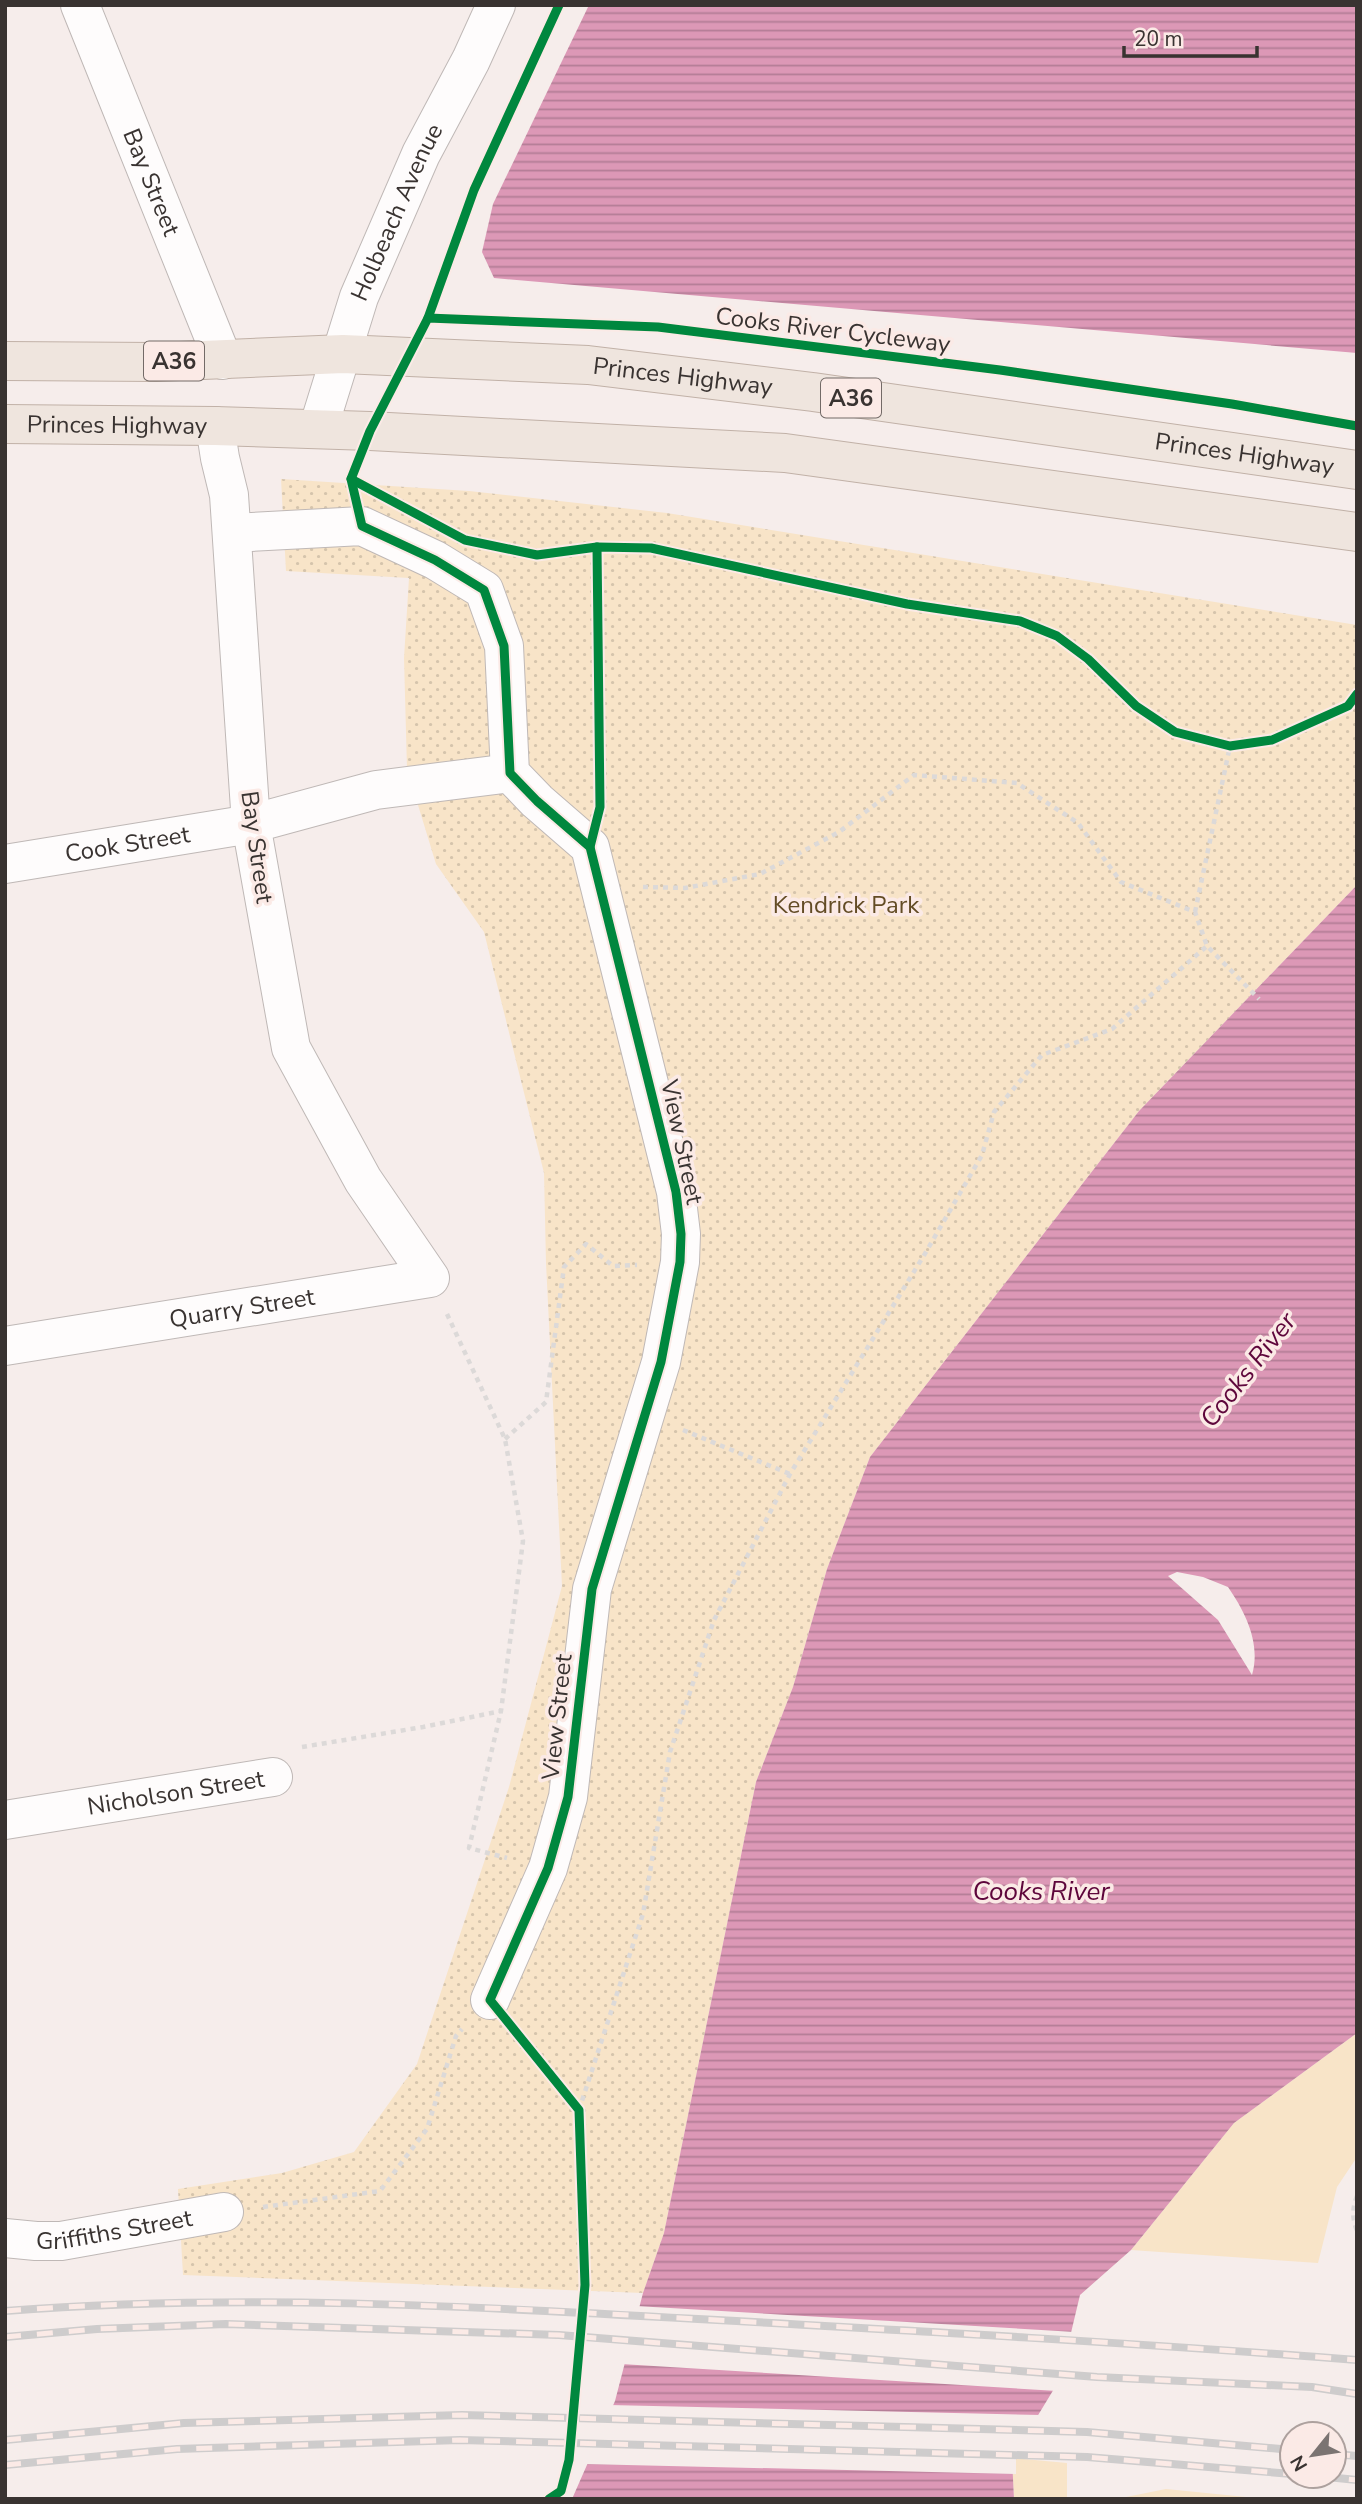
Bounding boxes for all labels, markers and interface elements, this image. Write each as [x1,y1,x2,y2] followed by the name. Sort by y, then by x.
[1124,14,1257,58] scale bar
[1134,25,1183,53] text: 20 m
[343,118,450,306] street label: Holbeach Avenue
[115,124,188,241] street label: Bay Street
[714,300,953,360] street label: Cooks River Cycleway
[144,342,204,380] road number: A36
[591,350,775,403] street label: Princes Highway
[821,378,881,418] road number: A36
[27,408,208,442] street label: Princes Highway
[1153,425,1337,483] street label: Princes Highway
[233,789,281,906] street label: Bay Street
[63,818,193,870] street label: Cook Street
[773,889,920,921] park label: Kendrick Park
[653,1076,711,1208] street label: View Street
[167,1281,317,1335] street label: Quarry Street
[1192,1305,1304,1435] water label: Cooks River
[534,1652,580,1783] street label: View Street
[85,1763,267,1823] street label: Nicholson Street
[972,1874,1110,1909] water label: Cooks River
[36,2202,195,2257] street label: Griffiths Street
[1278,2420,1348,2490] north arrow
[1284,2450,1314,2476] text: N

